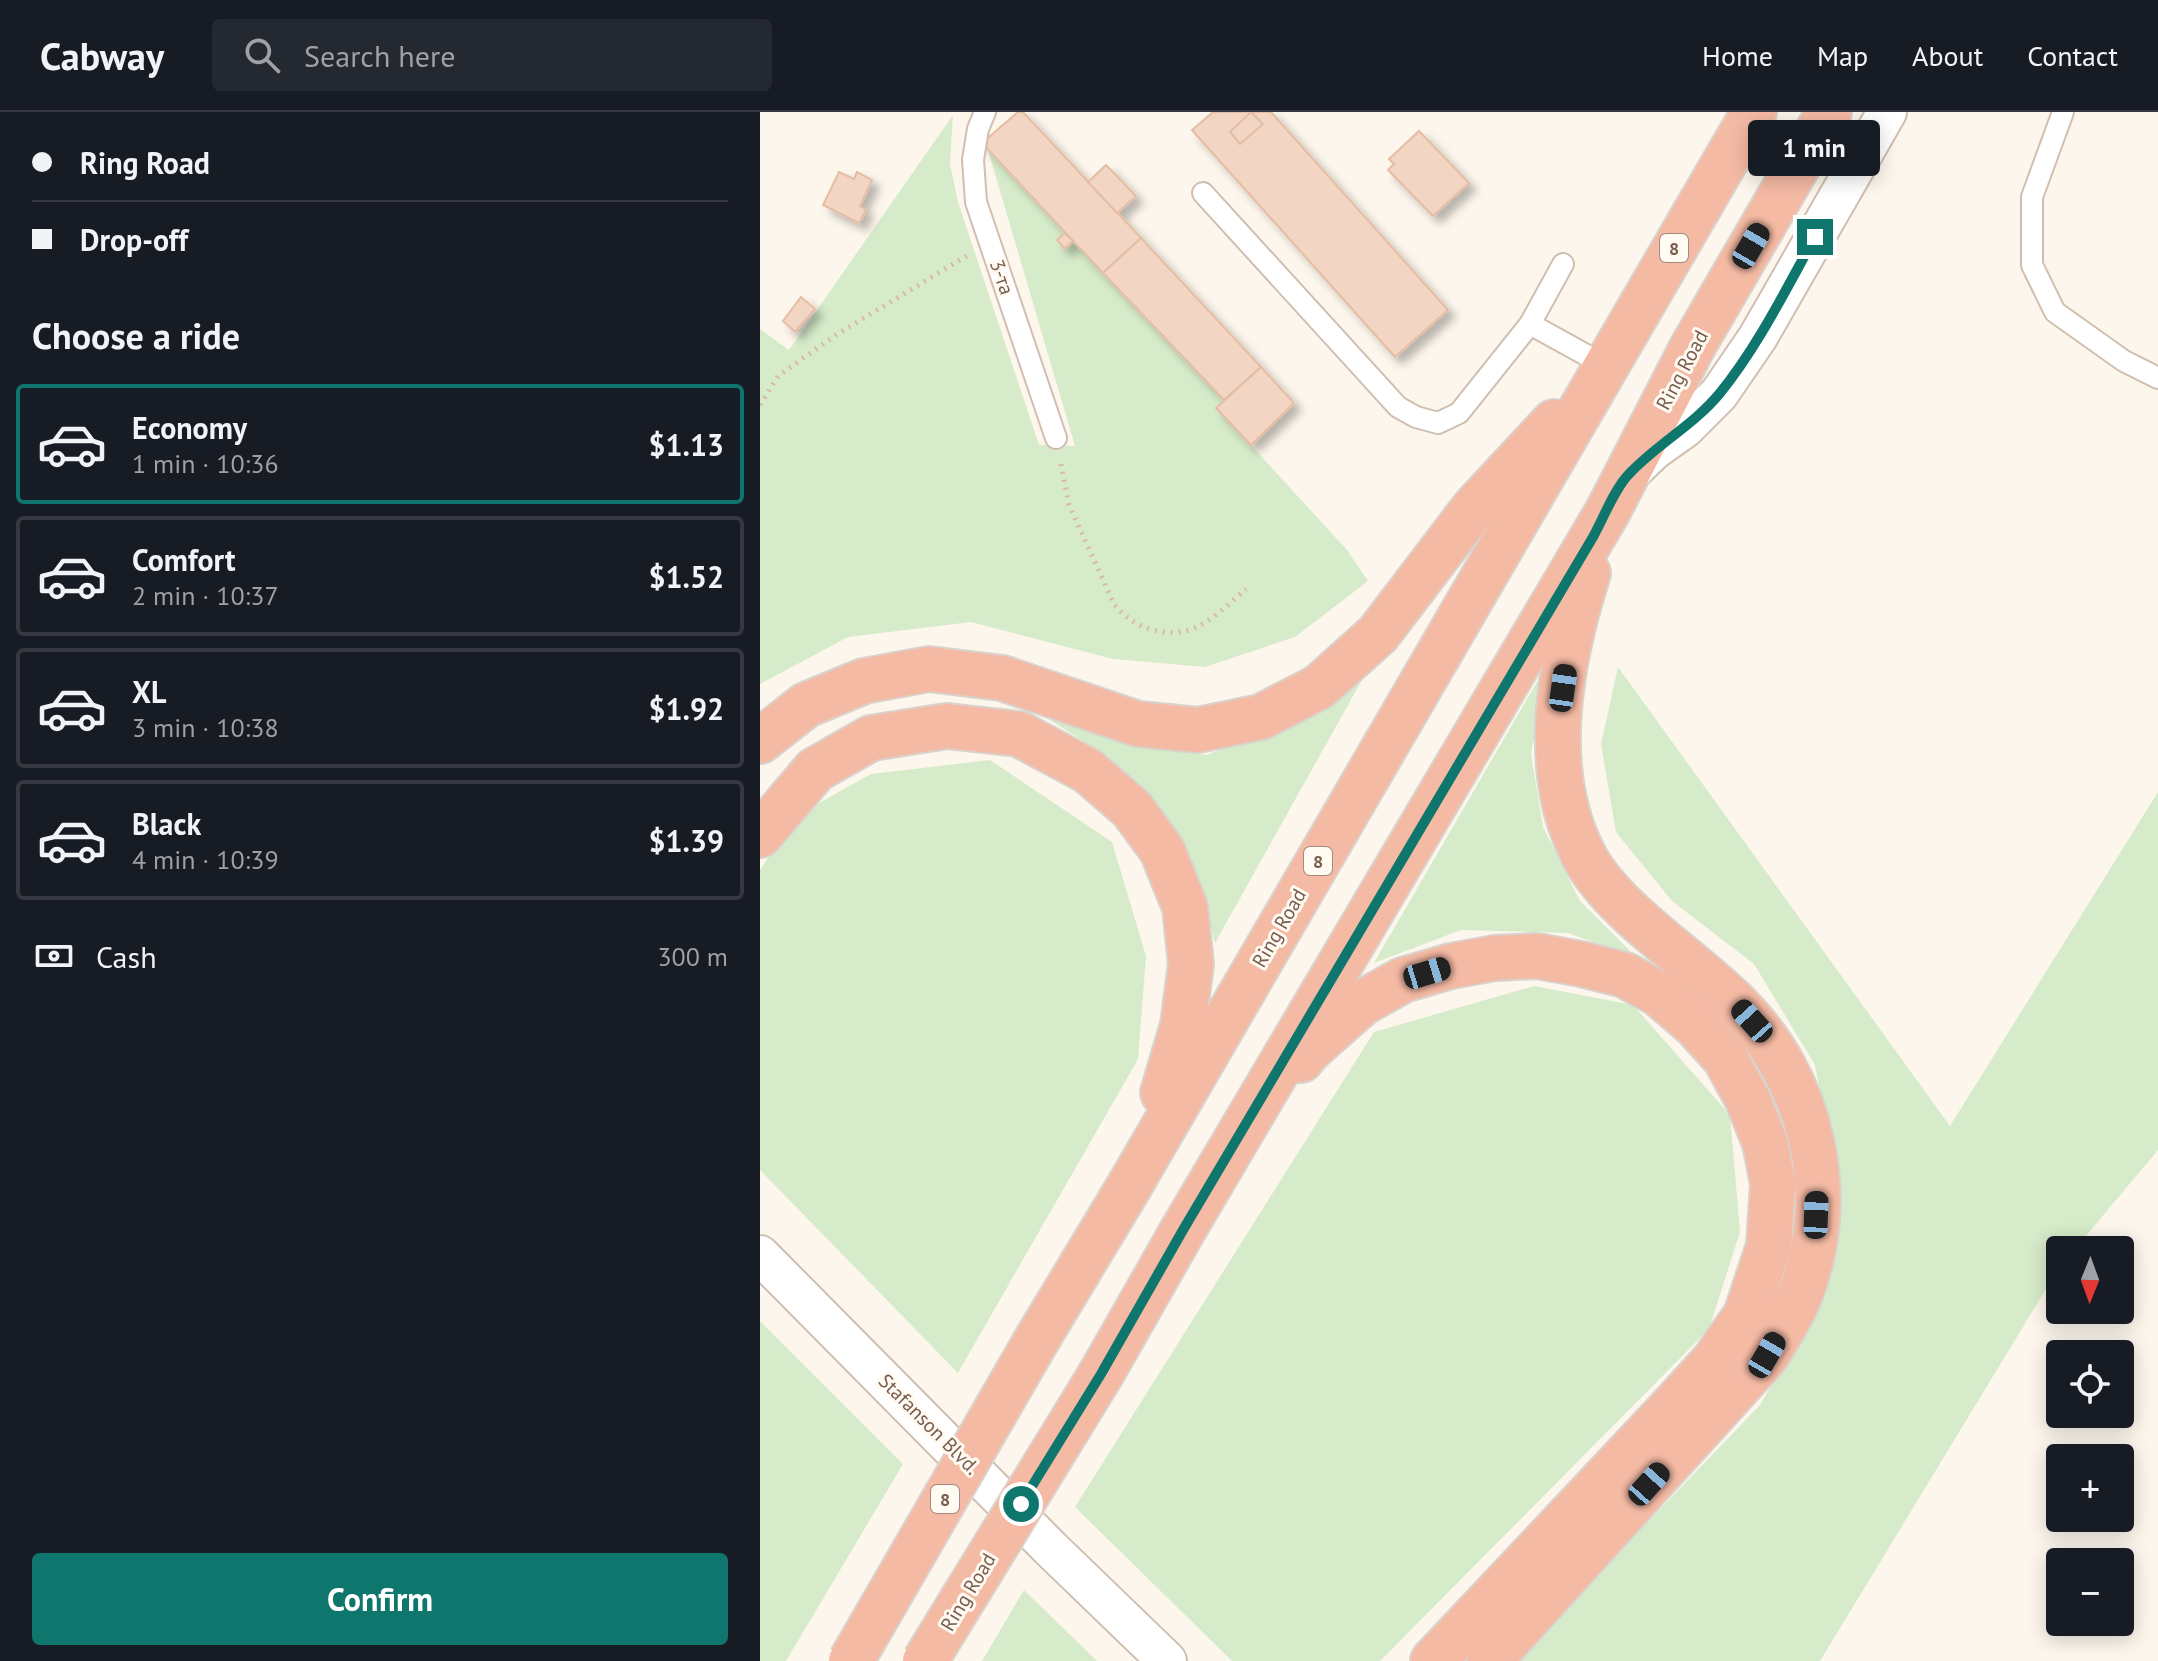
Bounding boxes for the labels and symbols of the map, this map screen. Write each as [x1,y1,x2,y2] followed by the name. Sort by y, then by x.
[1749,121,1881,177] callout: 1 min
[1729,219,1773,273] car
[1797,219,1833,255] route end
[1660,234,1688,262] road number: 8
[984,256,1020,298] street label: 3-та
[1650,326,1714,414] street label: Ring Road
[1548,663,1578,713] car
[1304,847,1332,875] road number: 8
[1246,884,1312,972] street label: Ring Road
[1401,955,1453,991] car
[1727,995,1777,1047] car
[1803,1191,1829,1239] car
[2046,1236,2134,1324] north arrow
[1745,1328,1789,1382] car
[873,1368,985,1480] street label: Stafanson Blvd.
[1624,1458,1674,1510] car
[931,1485,959,1513] road number: 8
[1003,1486,1039,1522] route start
[935,1548,1001,1636] street label: Ring Road

